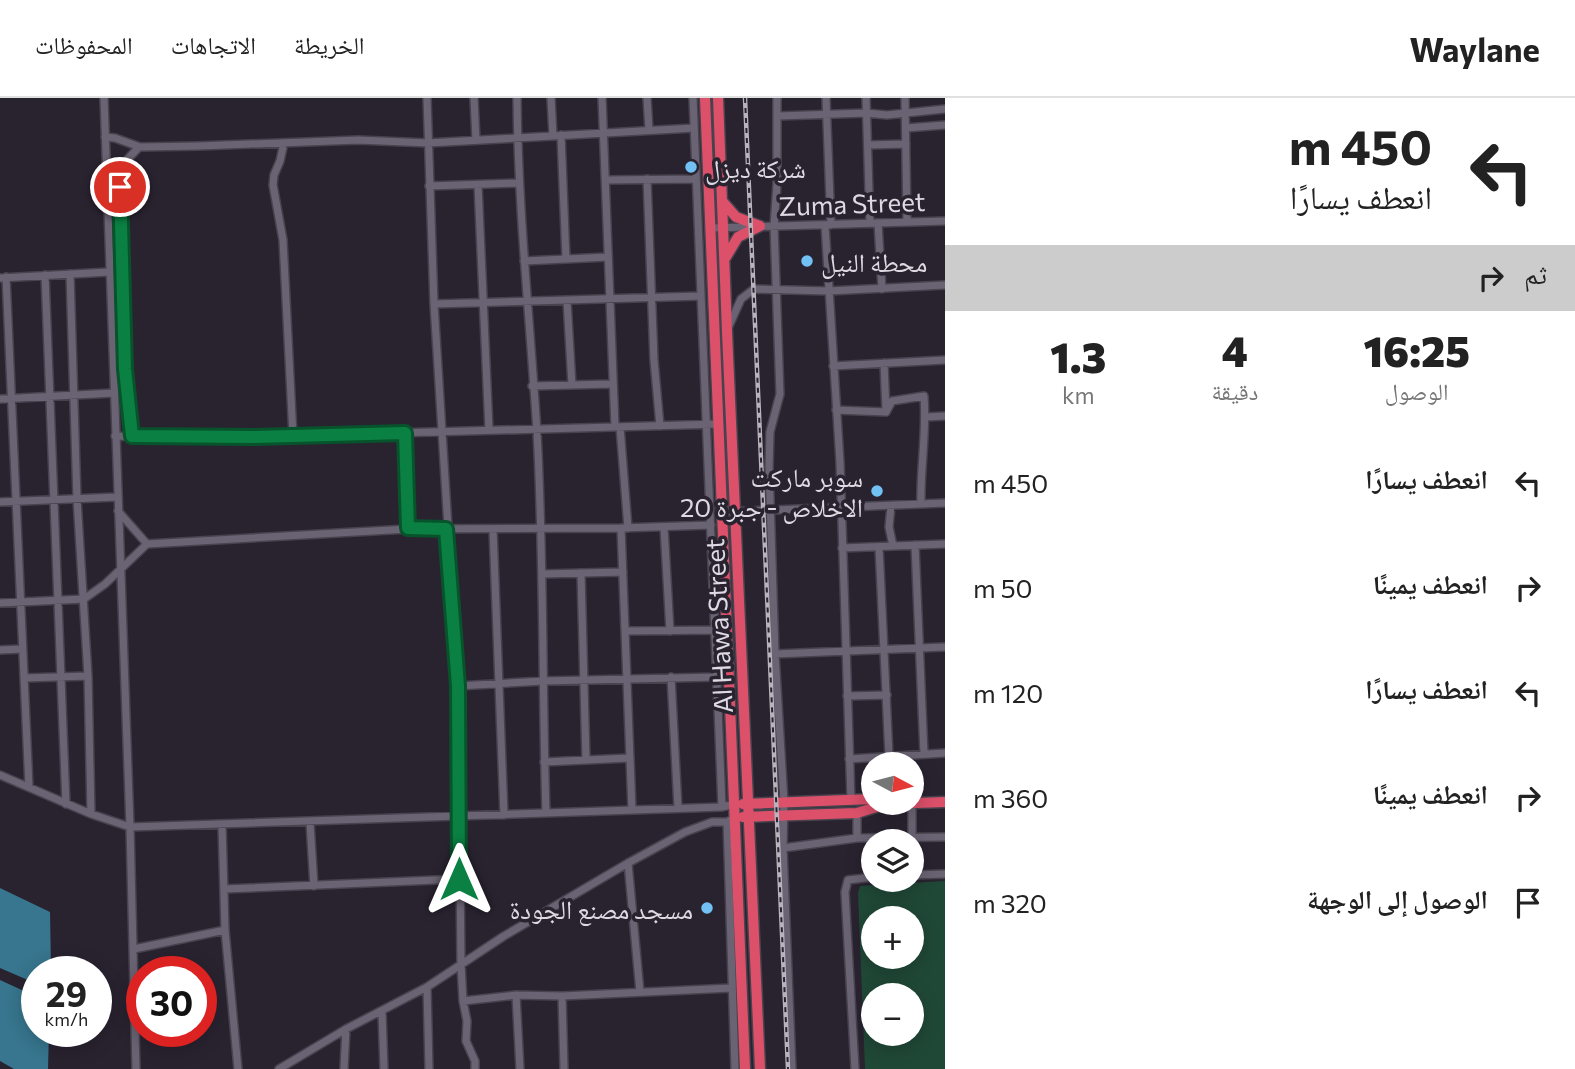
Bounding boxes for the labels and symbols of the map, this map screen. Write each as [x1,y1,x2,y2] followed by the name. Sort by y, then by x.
[705,152,806,185] place label: شركة ديزل
[90,157,150,217] pin
[683,159,699,175] marker: شركة ديزل
[778,185,926,221] street label: Zuma Street
[821,246,927,279] place label: محطة النيل
[799,253,815,269] marker: محطة النيل
[680,461,863,524] place label: سوبر ماركت الاخلاص - جبرة 20
[869,483,885,499] marker: سوبر ماركت الاخلاص - جبرة 20
[698,538,738,714] street label: Al Hawa Street
[861,752,924,816] north arrow
[422,842,496,916] position arrow
[510,893,693,927] place label: مسجد مصنع الجودة
[699,900,715,916] marker: مسجد مصنع الجودة
[126,956,217,1047] speed limit sign: 30

